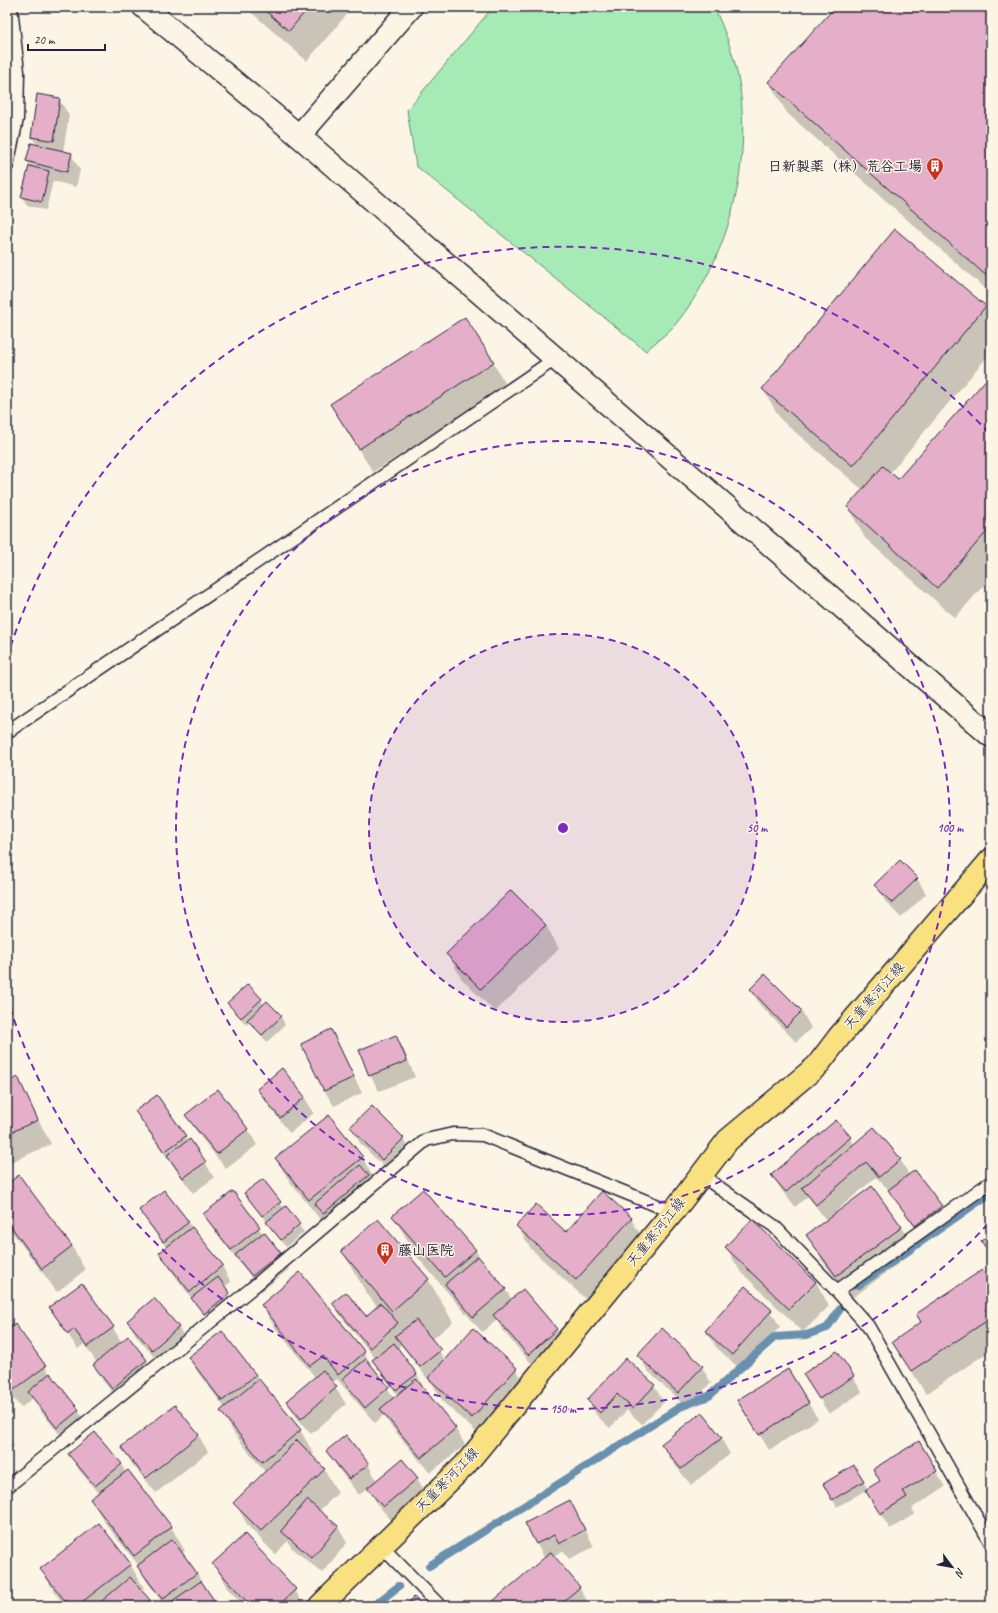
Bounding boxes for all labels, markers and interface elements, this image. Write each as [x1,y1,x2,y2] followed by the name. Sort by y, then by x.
[28,26,105,52] scale bar
[34,32,56,48] text: 20 m
[925,156,945,181] building icon: 日新製薬（株）荒谷工場
[768,158,922,175] place label: 日新製薬（株）荒谷工場
[747,820,768,836] text: 50 m
[937,820,964,836] text: 100 m
[556,821,570,835] centre of rings
[840,959,908,1033] street label: 天童寒河江線
[623,1194,689,1270] street label: 天童寒河江線
[375,1240,395,1265] building icon: 藤山医院
[398,1242,454,1259] place label: 藤山医院
[550,1401,577,1417] text: 150 m
[412,1444,482,1516] street label: 天童寒河江線
[932,1547,972,1587] north arrow
[952,1566,968,1581] text: N

